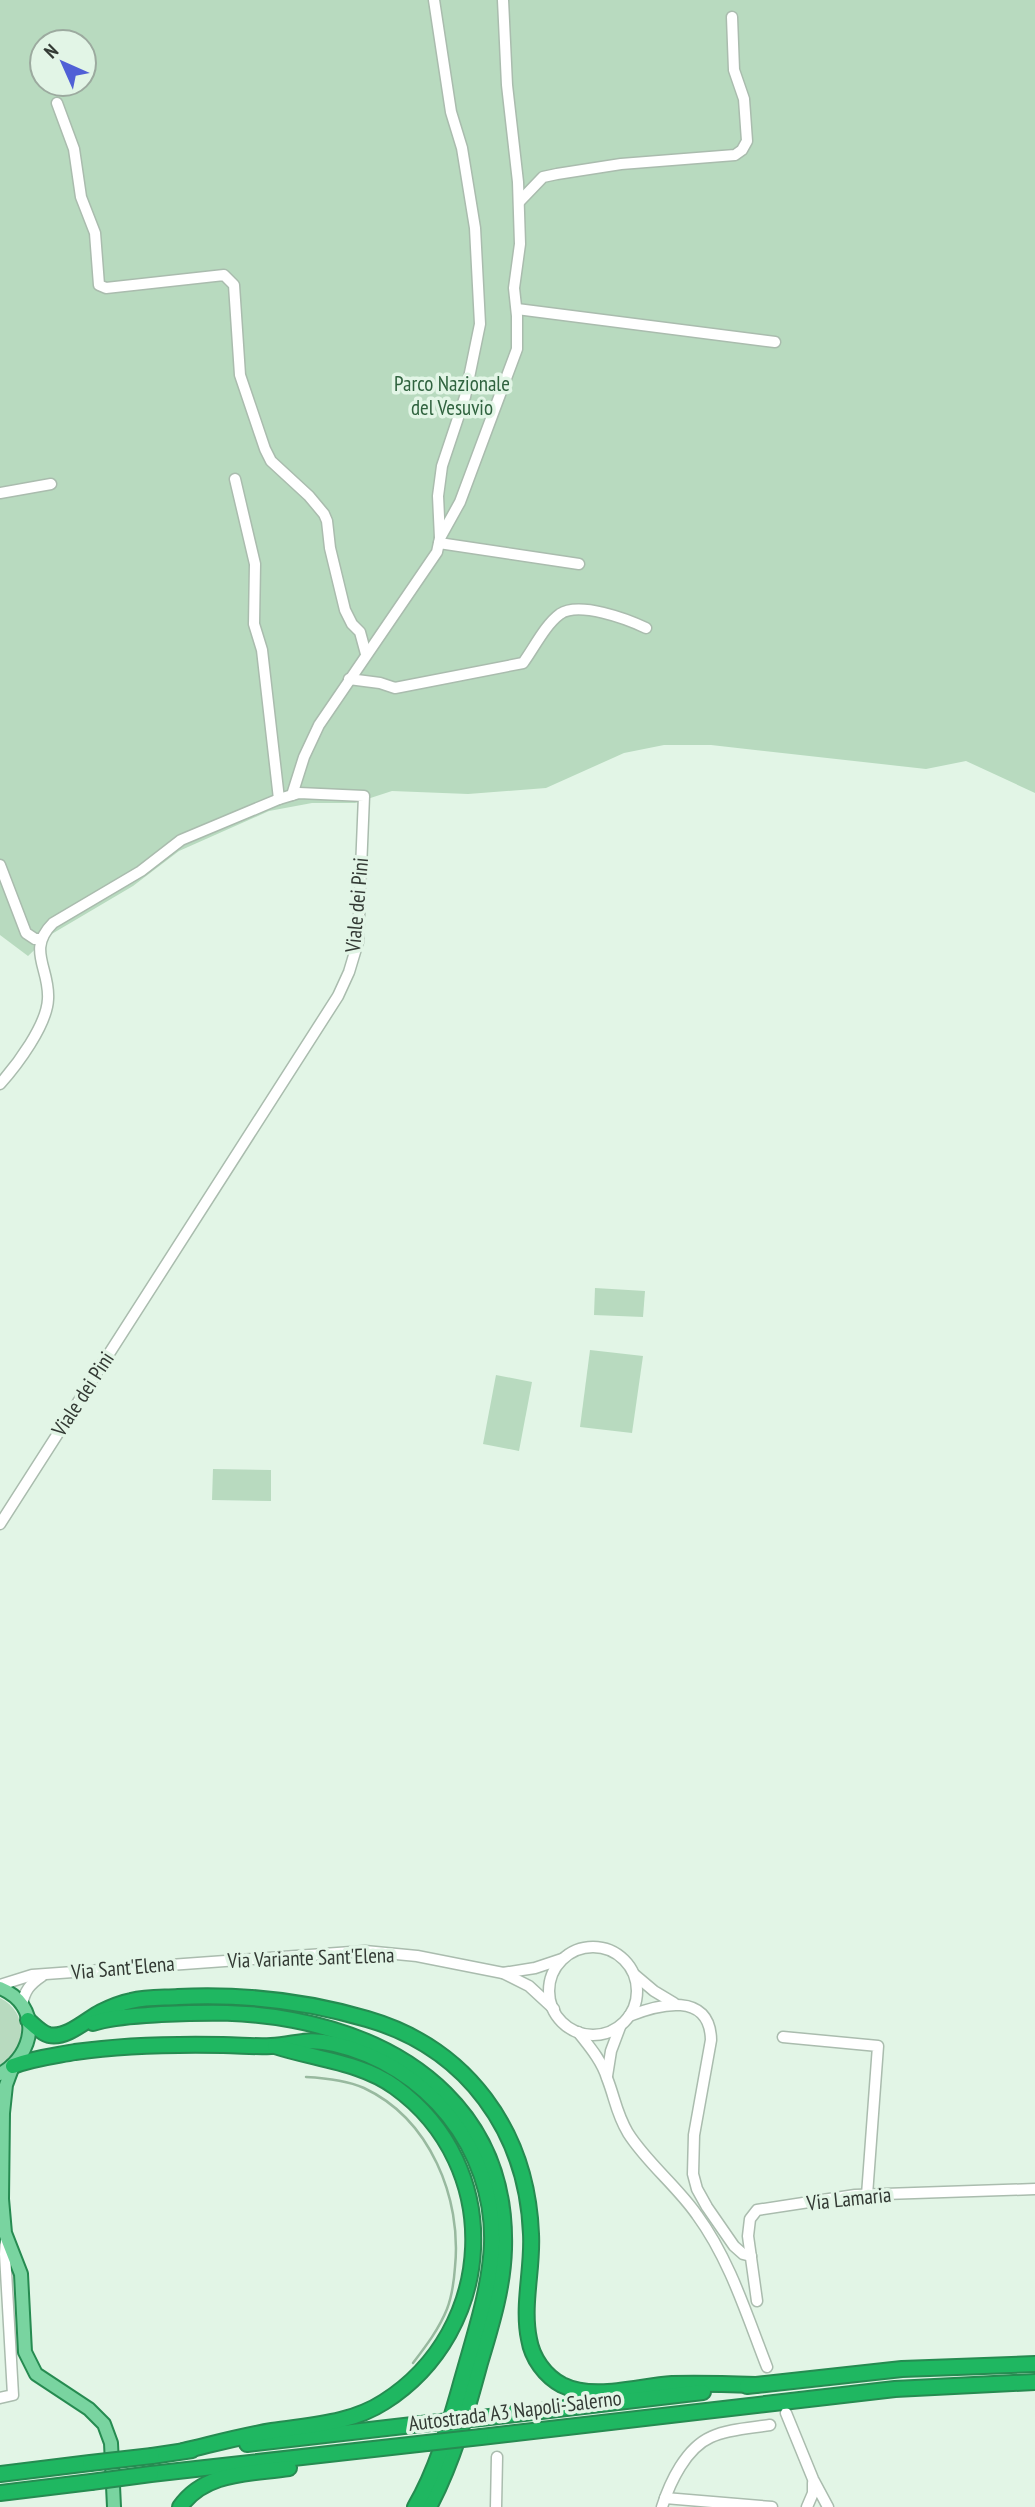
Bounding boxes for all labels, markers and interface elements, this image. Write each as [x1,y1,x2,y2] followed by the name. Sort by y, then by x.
[28,28,98,98] north arrow
[39,39,63,63] text: N
[394,370,510,421] park label: Parco Nazionale del Vesuvio
[339,856,374,955] street label: Viale dei Pini
[45,1346,120,1442] street label: Viale dei Pini
[226,1941,395,1974] street label: Via Variante Sant'Elena
[69,1950,176,1986] street label: Via Sant'Elena
[804,2181,893,2216] street label: Via Lamaria
[407,2384,623,2437] street label: Autostrada A3 Napoli-Salerno

